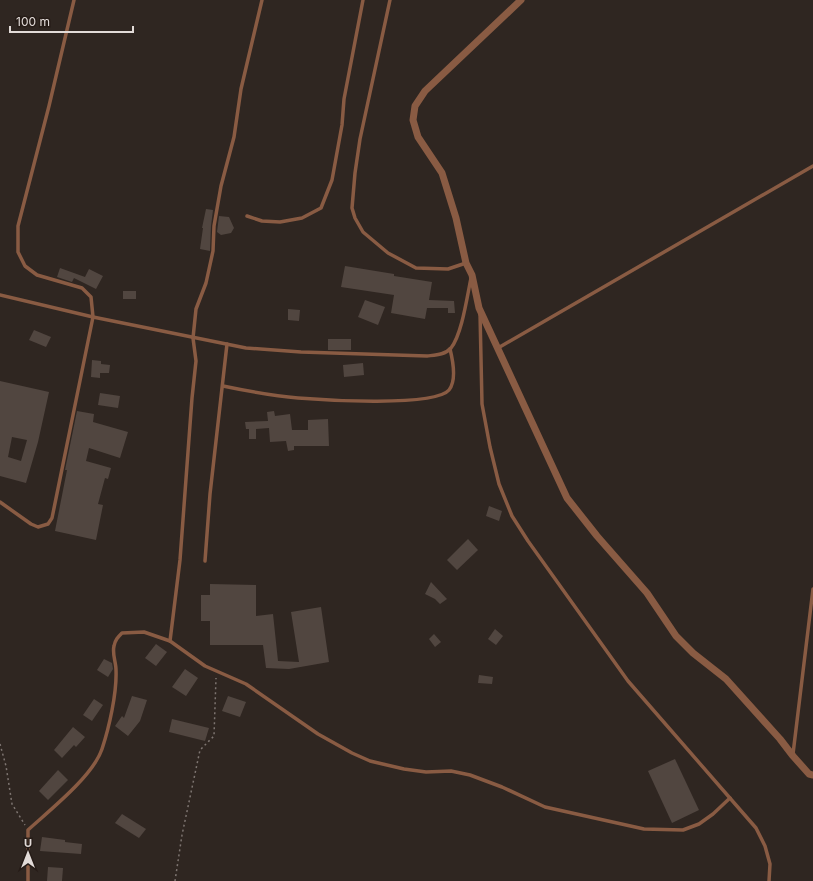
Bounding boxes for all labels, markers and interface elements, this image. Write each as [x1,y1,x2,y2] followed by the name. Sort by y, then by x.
[10,8,133,34] scale bar
[16,14,50,29] text: 100 m
[8,833,48,873] north arrow
[24,836,32,850] text: U

